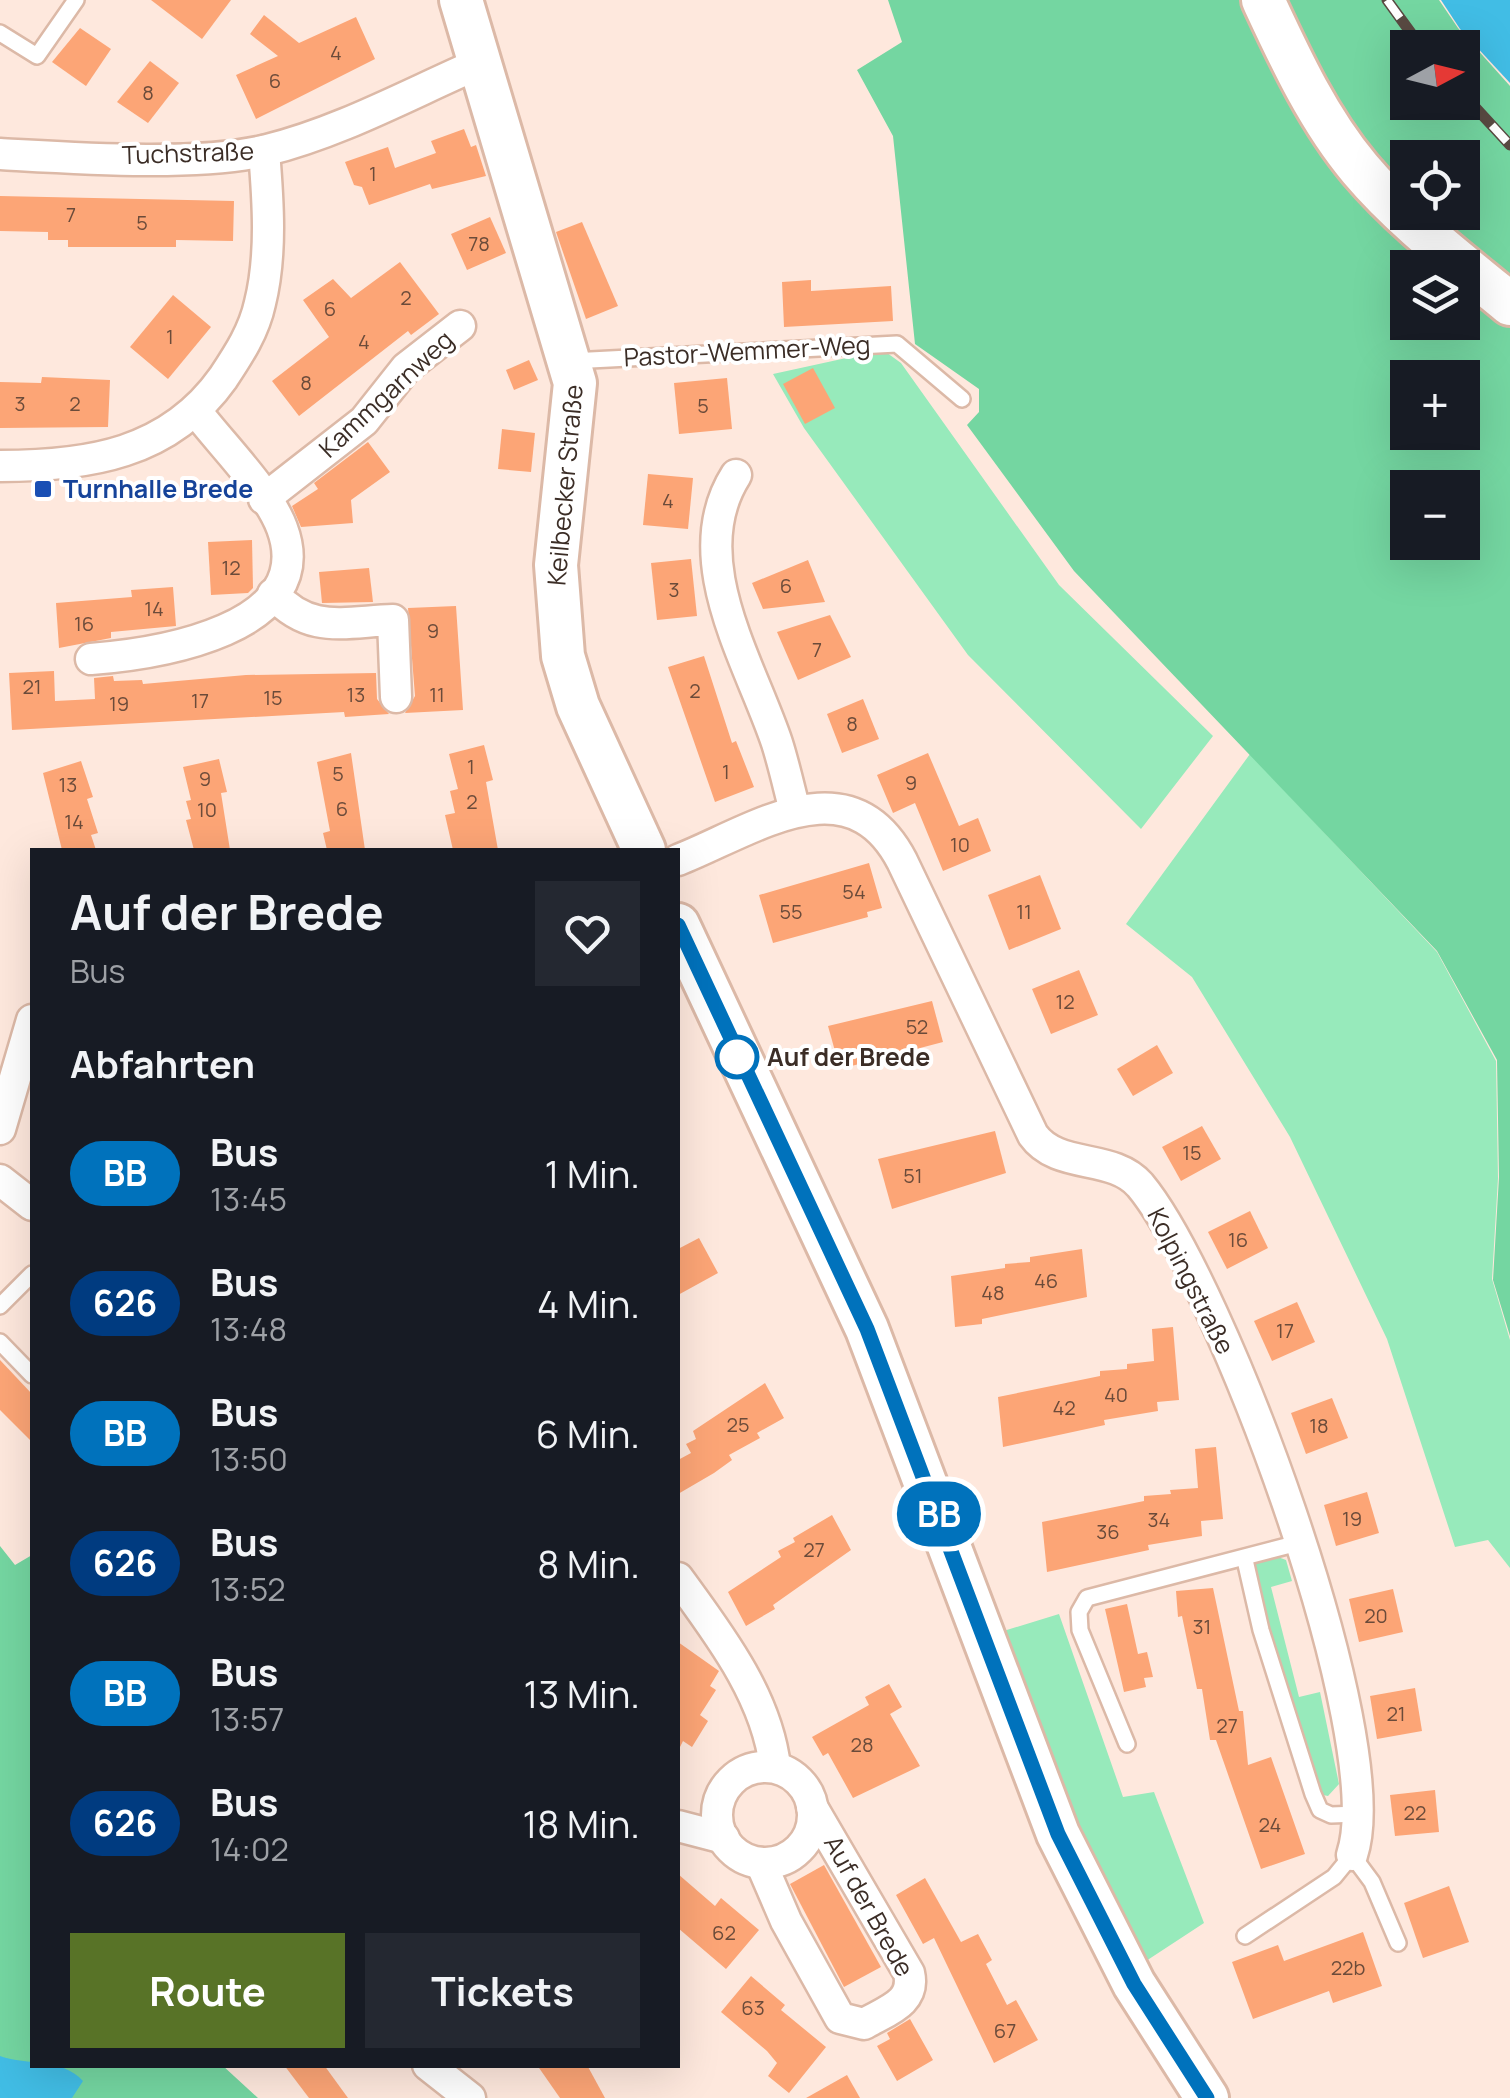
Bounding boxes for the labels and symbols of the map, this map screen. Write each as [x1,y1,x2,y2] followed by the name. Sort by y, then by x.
[1390,30,1480,120] north arrow
[330,39,342,66] house number: 4
[269,67,281,94] house number: 6
[142,79,154,106] house number: 8
[121,133,255,172] street label: Tuchstraße
[369,160,377,187] house number: 1
[66,201,76,228] house number: 7
[136,209,148,236] house number: 5
[468,230,490,257] house number: 78
[400,284,412,311] house number: 2
[324,295,336,322] house number: 6
[311,322,460,465] street label: Kammgarnweg
[166,323,174,350] house number: 1
[623,327,871,374] street label: Pastor-Wemmer-Weg
[358,328,370,355] house number: 4
[300,369,312,396] house number: 8
[538,383,591,587] street label: Keilbecker Straße
[14,390,26,417] house number: 3
[69,390,81,417] house number: 2
[697,392,709,419] house number: 5
[63,471,253,506] place label: Turnhalle Brede
[32,478,54,500] marker: Turnhalle Brede
[662,487,674,514] house number: 4
[221,554,241,581] house number: 12
[780,572,792,599] house number: 6
[668,576,680,603] house number: 3
[144,595,164,622] house number: 14
[74,610,94,637] house number: 16
[427,617,439,644] house number: 9
[812,636,822,663] house number: 7
[22,673,42,700] house number: 21
[689,677,701,704] house number: 2
[347,681,365,708] house number: 13
[429,681,445,708] house number: 11
[263,684,283,711] house number: 15
[191,687,209,714] house number: 17
[109,690,129,717] house number: 19
[846,710,858,737] house number: 8
[467,753,475,780] house number: 1
[722,758,730,785] house number: 1
[332,760,344,787] house number: 5
[199,765,211,792] house number: 9
[905,769,917,796] house number: 9
[59,771,77,798] house number: 13
[466,788,478,815] house number: 2
[336,795,348,822] house number: 6
[197,796,217,823] house number: 10
[64,808,84,835] house number: 14
[950,831,970,858] house number: 10
[842,878,866,905] house number: 54
[779,898,803,925] house number: 55
[1016,898,1032,925] house number: 11
[1055,988,1075,1015] house number: 12
[906,1013,928,1040] house number: 52
[716,1036,758,1078] marker: Auf der Brede
[767,1039,930,1074] place label: Auf der Brede
[1182,1139,1202,1166] house number: 15
[903,1162,923,1189] house number: 51
[1140,1202,1243,1360] street label: Kolpingstraße
[1228,1226,1248,1253] house number: 16
[1034,1267,1058,1294] house number: 46
[981,1279,1005,1306] house number: 48
[1276,1317,1294,1344] house number: 17
[1104,1381,1128,1408] house number: 40
[1052,1394,1076,1421] house number: 42
[727,1411,749,1438] house number: 25
[1309,1412,1329,1439] house number: 18
[894,1482,984,1546] line badge: BB
[1342,1505,1362,1532] house number: 19
[1148,1506,1170,1533] house number: 34
[1096,1518,1120,1545] house number: 36
[803,1536,825,1563] house number: 27
[1364,1602,1388,1629] house number: 20
[1193,1613,1211,1640] house number: 31
[1386,1700,1406,1727] house number: 21
[1216,1712,1238,1739] house number: 27
[850,1731,874,1758] house number: 28
[1404,1799,1426,1826] house number: 22
[1259,1811,1281,1838] house number: 24
[816,1829,923,1983] street label: Auf der Brede
[712,1919,736,1946] house number: 62
[1331,1954,1365,1981] house number: 22b
[741,1994,765,2021] house number: 63
[994,2017,1016,2044] house number: 67

